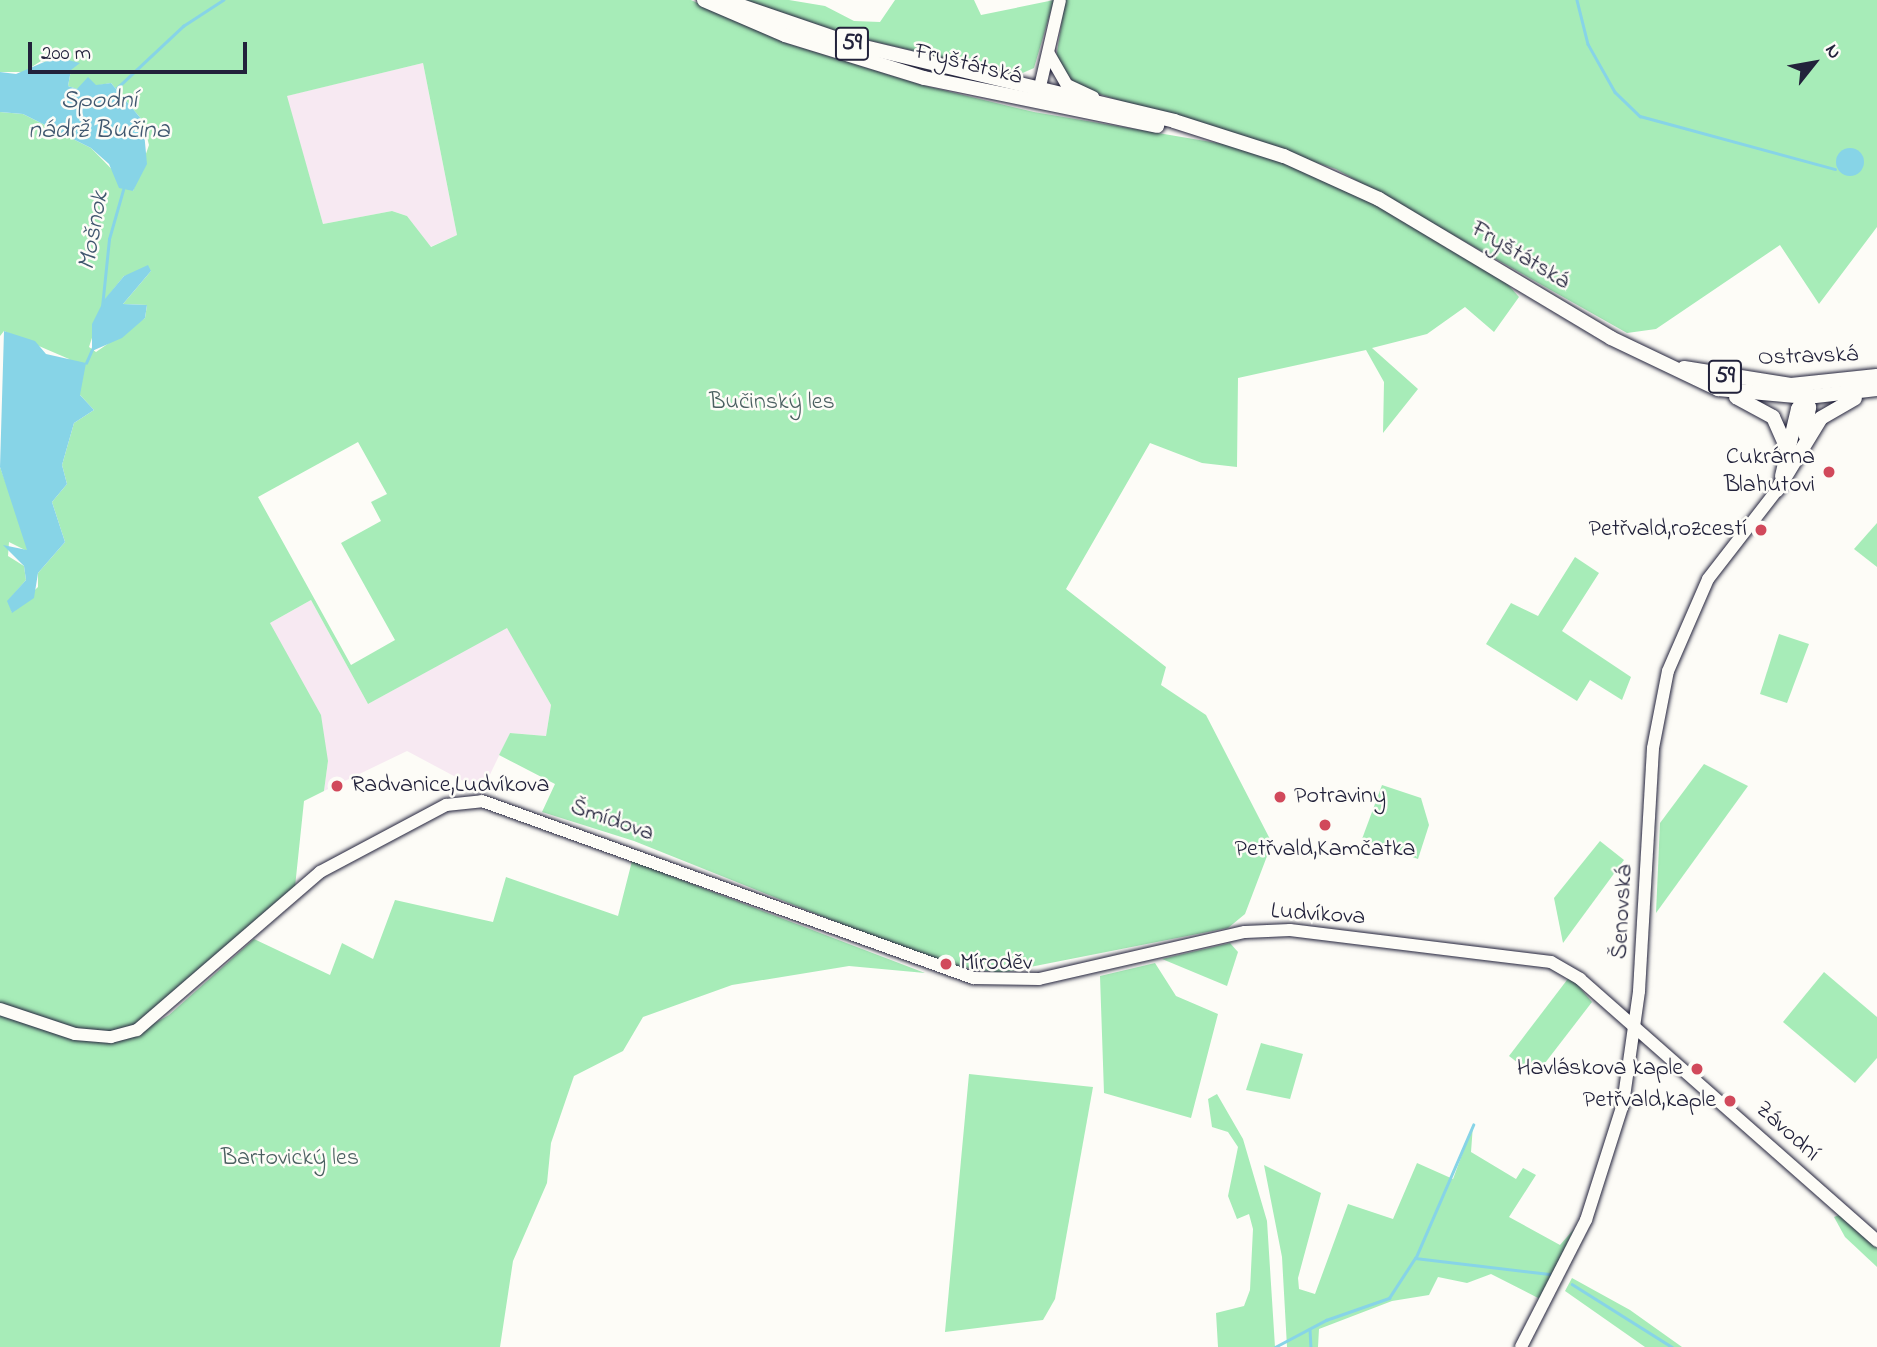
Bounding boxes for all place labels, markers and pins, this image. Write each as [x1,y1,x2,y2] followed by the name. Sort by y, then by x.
[1724,444,1815,500] place label: Cukrárna Blahutovi
[1821,464,1837,480] marker: Cukrárna Blahutovi
[1588,516,1747,544] place label: Petřvald,rozcestí
[1753,522,1769,538] marker: Petřvald,rozcestí
[351,772,549,800] place label: Radvanice,Ludvíkova
[329,778,345,794] marker: Radvanice,Ludvíkova
[1294,783,1386,811] place label: Potraviny
[1272,789,1288,805] marker: Potraviny
[1317,817,1333,833] marker: Petřvald,Kamčatka
[1235,836,1415,864] place label: Petřvald,Kamčatka
[960,950,1032,978] place label: Míroděv
[938,956,954,972] marker: Míroděv
[1517,1055,1683,1083] place label: Havláskova kaple
[1689,1061,1705,1077] marker: Havláskova kaple
[1583,1087,1716,1115] place label: Petřvald,kaple
[1722,1093,1738,1109] marker: Petřvald,kaple

